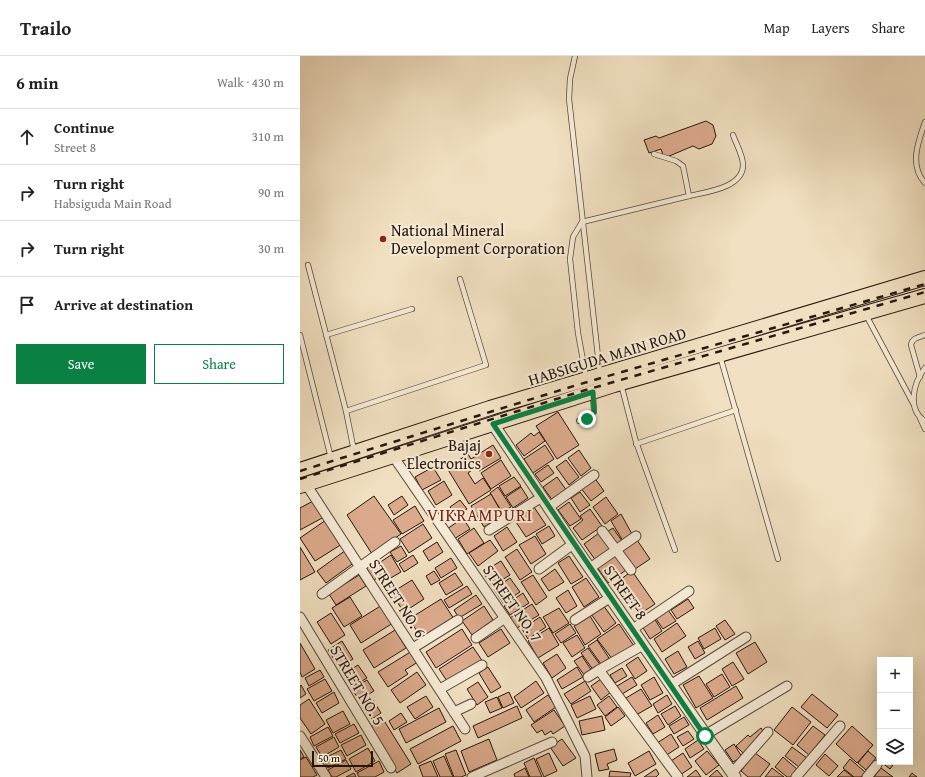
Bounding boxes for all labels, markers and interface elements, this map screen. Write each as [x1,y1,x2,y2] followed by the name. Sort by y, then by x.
[20,14,71,42] text: Trailo
[764,18,790,38] text: Map
[812,18,850,38] text: Layers
[872,18,905,38] text: Share
[16,70,58,95] text: 6 min
[217,73,284,92] text: Walk · 430 m
[54,117,115,138] text: Continue
[16,126,38,148] icon: ahead
[252,127,284,146] text: 310 m
[54,138,96,157] text: Street 8
[54,173,125,194] text: Turn right
[16,182,38,204] icon: right
[258,183,284,202] text: 90 m
[54,194,172,213] text: Habsiguda Main Road
[391,218,565,260] place label: National Mineral Development Corporation
[378,234,388,244] marker: National Mineral Development Corporation
[16,238,38,260] icon: right
[54,238,125,259] text: Turn right
[258,239,284,258] text: 30 m
[16,294,38,316] icon: arrive
[54,294,193,315] text: Arrive at destination
[525,320,689,391] street label: HABSIGUDA MAIN ROAD
[16,344,146,384] button: Save
[154,344,284,384] button: Share
[578,410,596,428] route end
[407,433,481,475] place label: Bajaj Electronics
[484,449,494,459] marker: Bajaj Electronics
[427,502,533,527] district label: VIKRAMPURI
[363,554,433,643] street label: STREET NO. 6
[477,559,549,647] street label: STREET NO. 7
[598,560,654,625] street label: STREET 8
[325,640,391,730] street label: STREET NO. 5
[877,657,913,765] map controls
[877,657,913,693] button: +
[877,693,913,729] button: −
[696,727,714,745] route start
[877,729,913,765] button: layers
[312,749,373,768] scale bar
[318,750,340,766] text: 50 m

